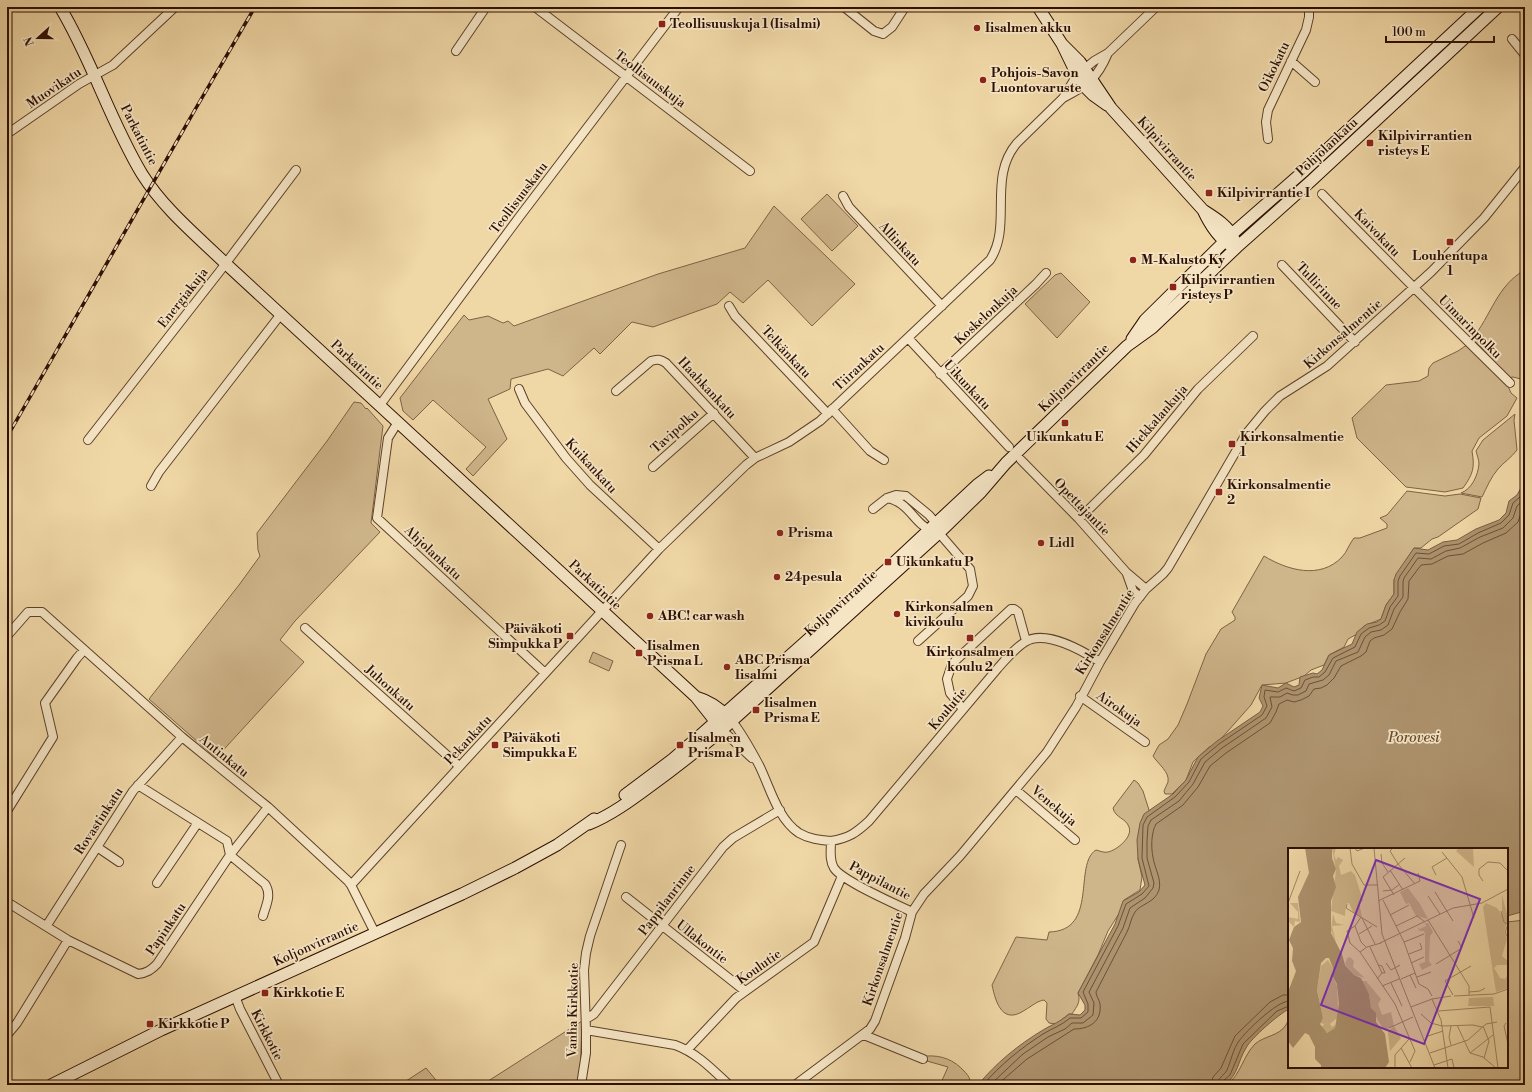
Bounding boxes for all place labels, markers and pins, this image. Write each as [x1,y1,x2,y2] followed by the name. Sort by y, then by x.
[670,16,820,32] place label: Teollisuuskuja 1 (Iisalmi)
[657,19,667,29] marker: Teollisuuskuja 1 (Iisalmi)
[985,20,1071,36] place label: Iisalmen akku
[972,23,982,33] marker: Iisalmen akku
[991,65,1081,96] place label: Pohjois-Savon Luontovaruste
[978,75,988,85] marker: Pohjois-Savon Luontovaruste
[1378,128,1472,159] place label: Kilpivirrantien risteys E
[1365,138,1375,148] marker: Kilpivirrantien risteys E
[1217,185,1310,201] place label: Kilpivirrantie I
[1204,188,1214,198] marker: Kilpivirrantie I
[1445,237,1455,247] marker: Louhentupa 1
[1412,248,1489,279] place label: Louhentupa 1
[1141,252,1225,268] place label: M-Kalusto Ky
[1128,255,1138,265] marker: M-Kalusto Ky
[1181,272,1275,303] place label: Kilpivirrantien risteys P
[1168,282,1178,292] marker: Kilpivirrantien risteys P
[1060,418,1070,428] marker: Uikunkatu E
[1026,429,1104,445] place label: Uikunkatu E
[1240,429,1344,460] place label: Kirkonsalmentie 1
[1227,439,1237,449] marker: Kirkonsalmentie 1
[1227,477,1331,508] place label: Kirkonsalmentie 2
[1214,487,1224,497] marker: Kirkonsalmentie 2
[788,525,834,541] place label: Prisma
[775,528,785,538] marker: Prisma
[1049,535,1075,551] place label: Lidl
[1036,538,1046,548] marker: Lidl
[896,554,974,570] place label: Uikunkatu P
[883,557,893,567] marker: Uikunkatu P
[785,569,843,585] place label: 24pesula
[772,572,782,582] marker: 24pesula
[905,599,993,630] place label: Kirkonsalmen kivikoulu
[657,608,745,624] place label: ABC! car wash
[892,609,902,619] marker: Kirkonsalmen kivikoulu
[645,611,655,621] marker: ABC! car wash
[488,621,563,652] place label: Päiväkoti Simpukka P
[565,631,575,641] marker: Päiväkoti Simpukka P
[965,633,975,643] marker: Kirkonsalmen koulu 2
[647,638,703,669] place label: Iisalmen Prisma L
[926,644,1014,675] place label: Kirkonsalmen koulu 2
[634,648,644,658] marker: Iisalmen Prisma L
[734,652,811,683] place label: ABC Prisma Iisalmi
[722,662,732,672] marker: ABC Prisma Iisalmi
[764,695,820,726] place label: Iisalmen Prisma E
[751,705,761,715] marker: Iisalmen Prisma E
[503,730,577,761] place label: Päiväkoti Simpukka E
[688,730,745,761] place label: Iisalmen Prisma P
[490,740,500,750] marker: Päiväkoti Simpukka E
[675,740,685,750] marker: Iisalmen Prisma P
[273,985,344,1001] place label: Kirkkotie E
[260,988,270,998] marker: Kirkkotie E
[158,1016,230,1032] place label: Kirkkotie P
[145,1019,155,1029] marker: Kirkkotie P

